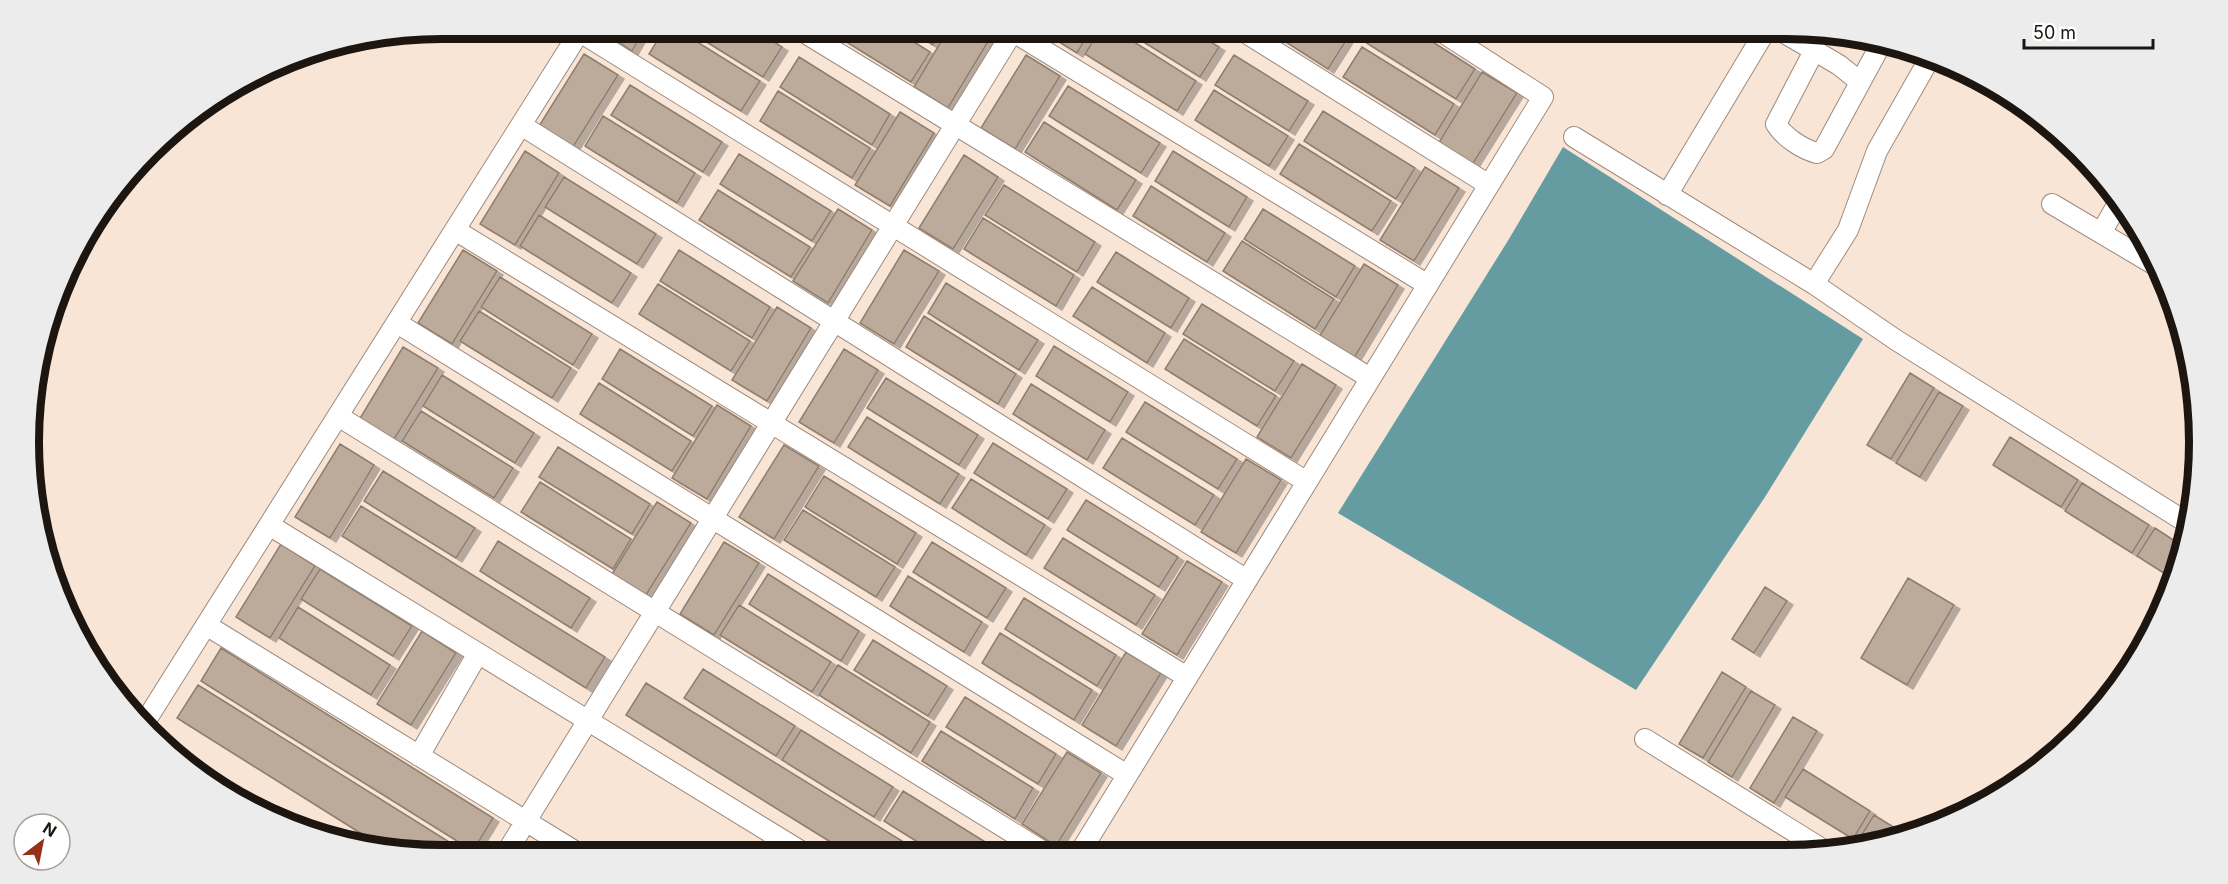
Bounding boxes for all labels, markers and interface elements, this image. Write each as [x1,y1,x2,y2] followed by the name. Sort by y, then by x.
[2024,12,2153,50] scale bar
[2033,22,2076,43] text: 50 m
[12,812,72,872] north arrow
[39,818,60,841] text: N

